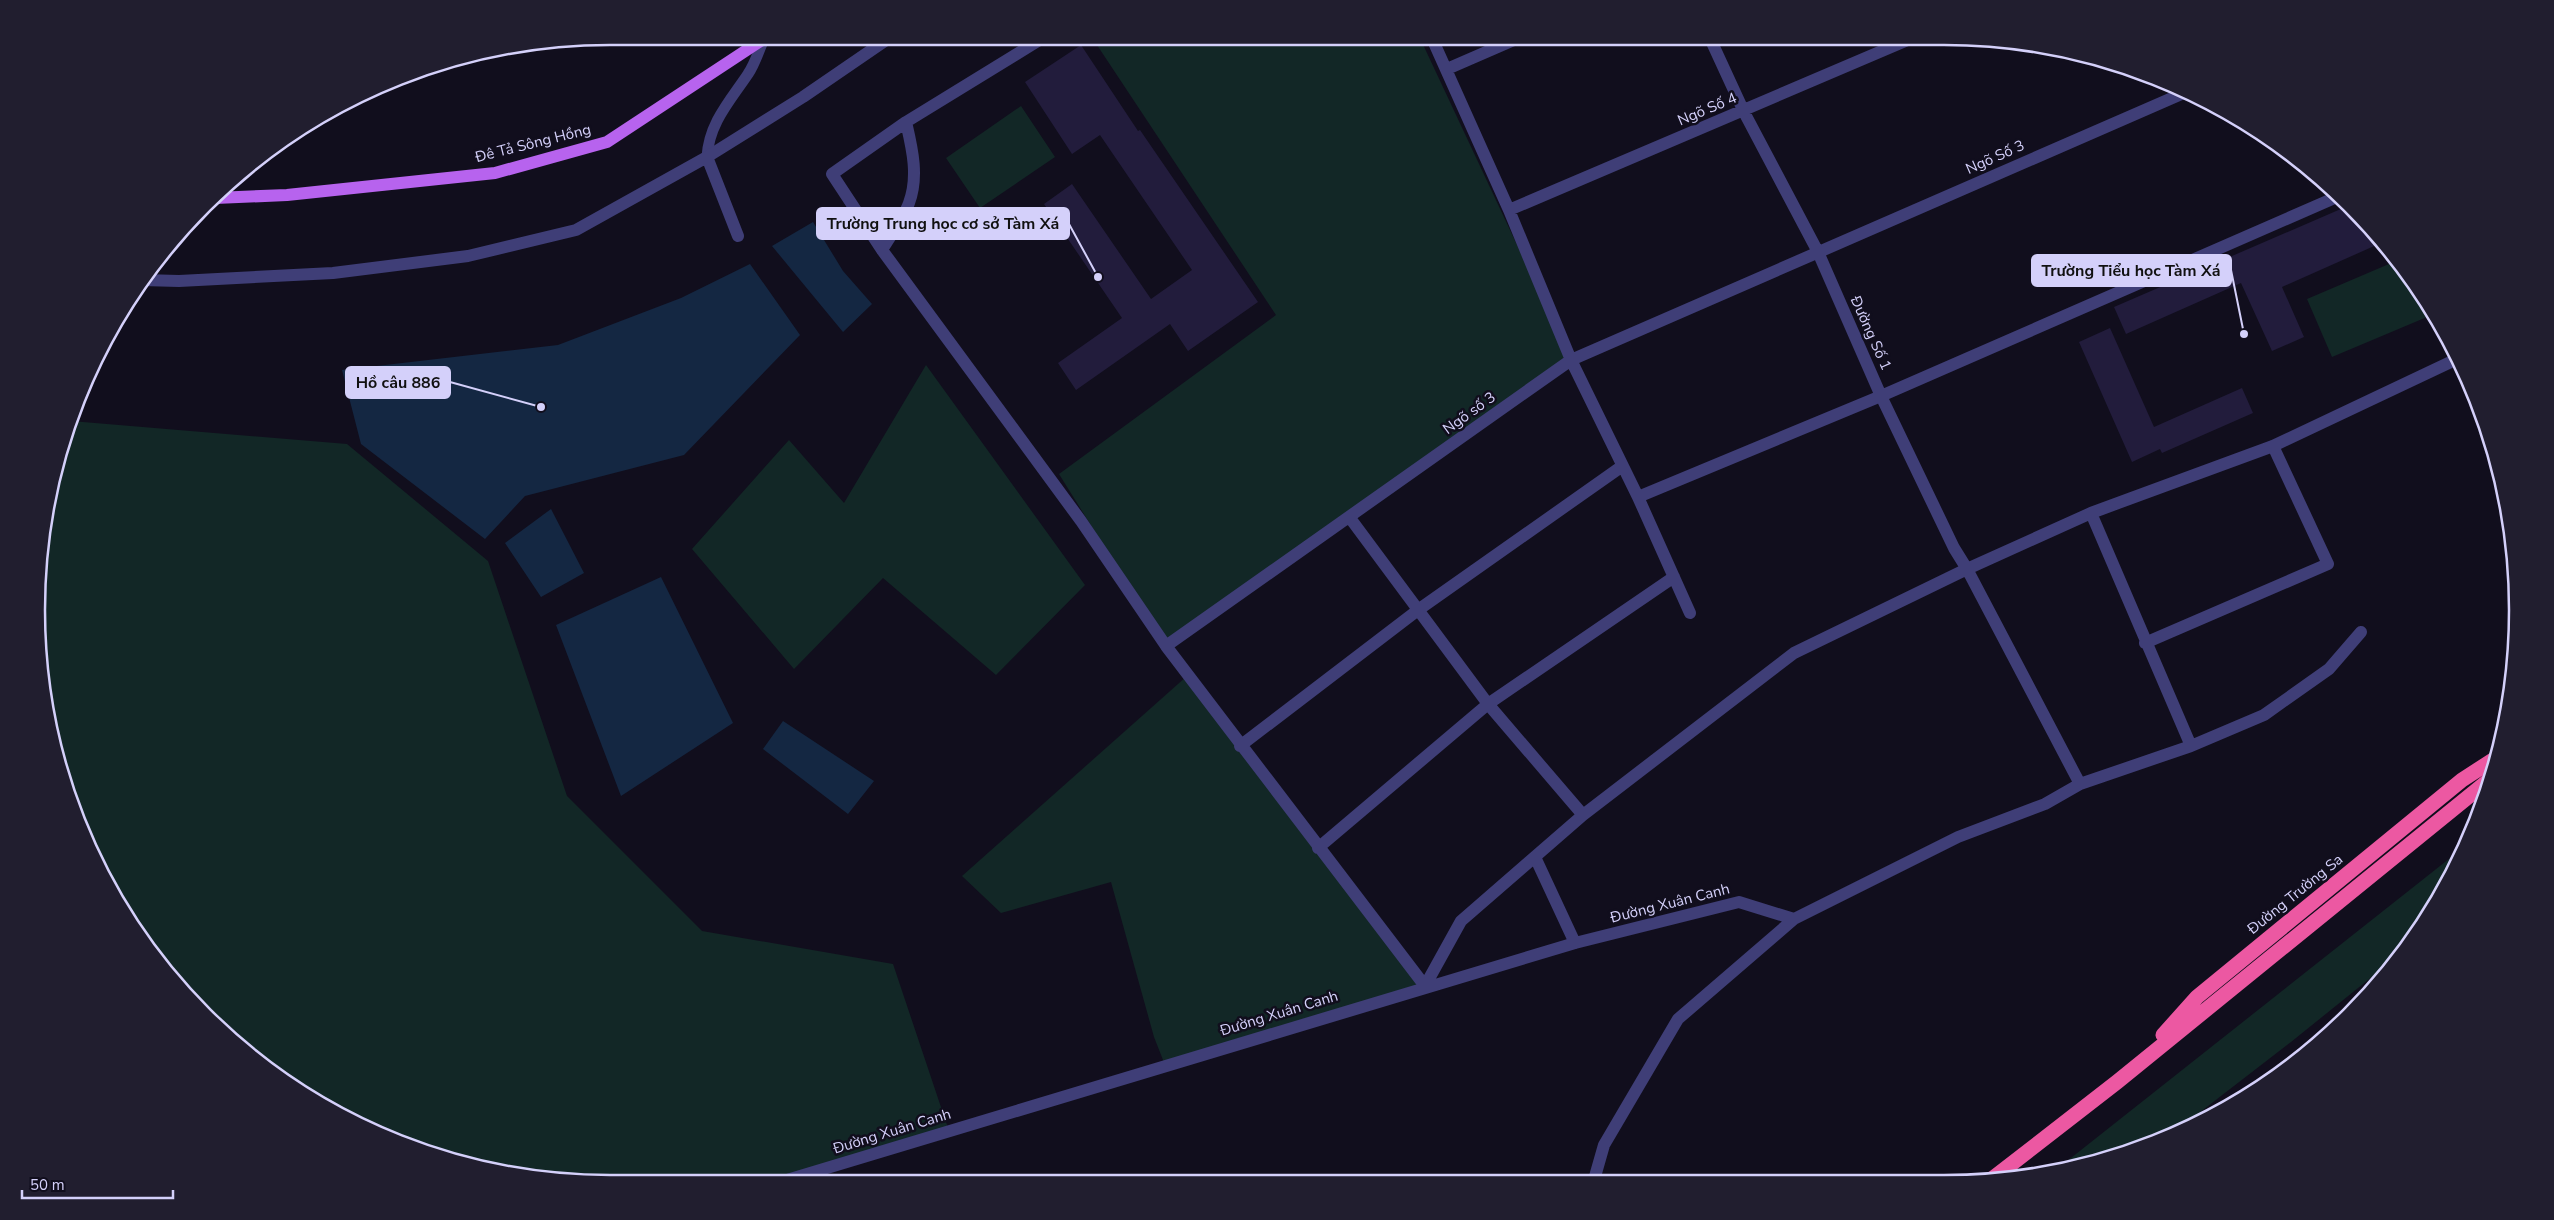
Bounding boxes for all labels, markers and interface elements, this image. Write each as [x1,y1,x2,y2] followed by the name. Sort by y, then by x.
[1674,88,1740,130] street label: Ngõ Số 4
[472,119,593,167] street label: Đê Tả Sông Hồng
[1962,135,2028,179] street label: Ngõ Số 3
[817,208,1069,239] callout: Trường Trung học cơ sở Tàm Xá
[827,213,1059,235] text: Trường Trung học cơ sở Tàm Xá
[2032,255,2231,286] callout: Trường Tiểu học Tàm Xá
[2042,260,2220,282] text: Trường Tiểu học Tàm Xá
[1845,292,1896,373] street label: Đường Số 1
[346,367,450,398] callout: Hồ câu 886
[356,372,440,394] text: Hồ câu 886
[1439,387,1499,439] street label: Ngõ số 3
[2242,849,2347,939] street label: Đường Trường Sa
[1607,878,1732,928] street label: Đường Xuân Canh
[1217,986,1340,1041] street label: Đường Xuân Canh
[830,1104,953,1159] street label: Đường Xuân Canh
[22,1168,174,1200] scale bar
[30,1175,65,1195] text: 50 m

